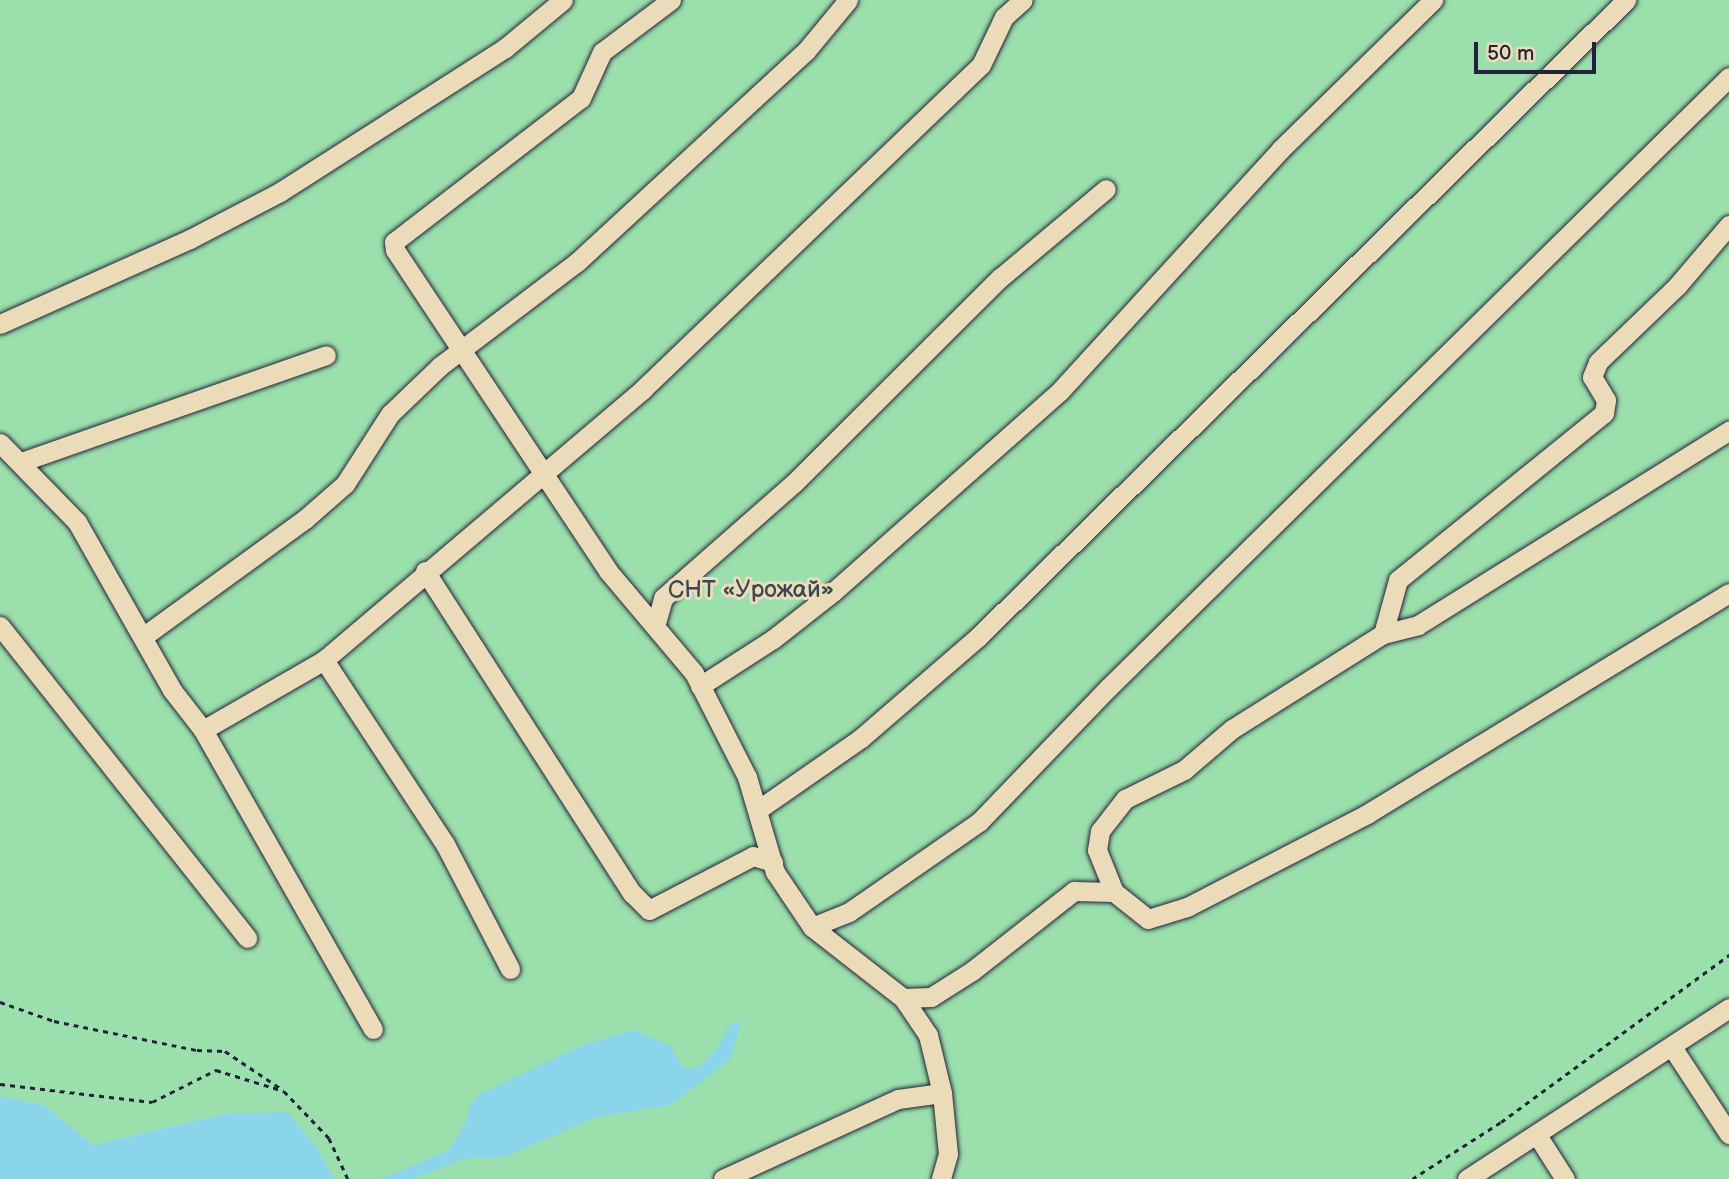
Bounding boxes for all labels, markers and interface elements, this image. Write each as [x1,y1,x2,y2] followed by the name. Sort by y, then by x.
[1477,28,1600,72] scale bar
[1487,41,1534,66] text: 50 m
[668,576,834,604] park label: СНТ «Урожай»

